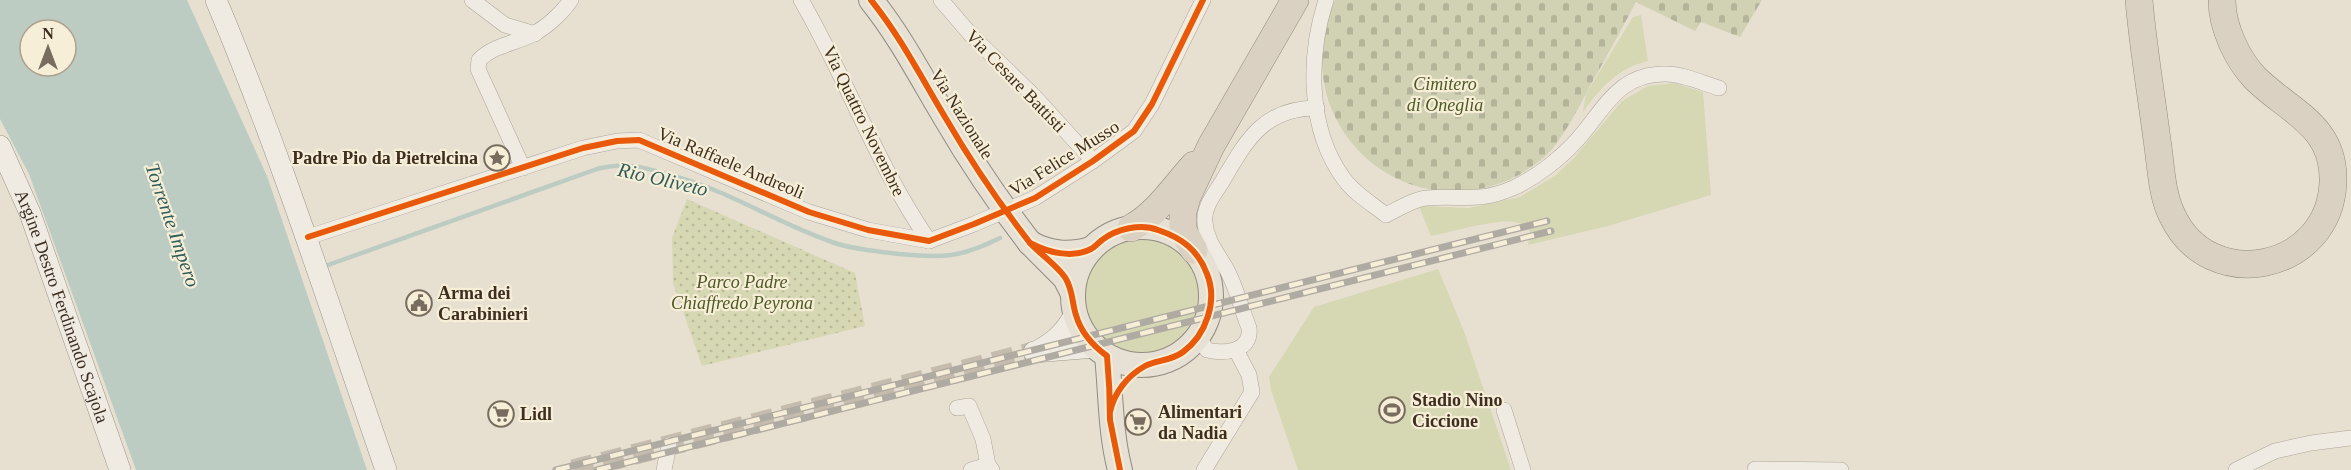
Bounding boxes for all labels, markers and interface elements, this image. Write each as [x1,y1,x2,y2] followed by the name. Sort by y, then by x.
[18,18,78,78] north arrow
[42,25,54,42] text: N
[962,26,1070,136] street label: Via Cesare Battisti
[819,43,909,199] street label: Via Quattro Novembre
[926,65,998,163] street label: Via Nazionale
[1407,74,1483,115] park label: Cimitero di Oneglia
[1005,116,1123,200] street label: Via Felice Musso
[655,123,807,203] street label: Via Raffaele Andreoli
[482,143,512,173] place icon: Padre Pio da Pietrelcina
[292,148,478,168] place label: Padre Pio da Pietrelcina
[615,158,710,200] water label: Rio Oliveto
[141,160,204,290] water label: Torrente Impero
[11,186,113,426] street label: Argine Destro Ferdinando Scajola
[671,272,813,313] park label: Parco Padre Chiaffredo Peyrona
[438,283,528,324] place label: Arma dei Carabinieri
[404,288,434,318] public building icon: Arma dei Carabinieri
[1412,390,1503,431] place label: Stadio Nino Ciccione
[1377,395,1407,425] sports icon: Stadio Nino Ciccione
[486,399,516,429] supermarket icon: Lidl
[1158,402,1242,443] place label: Alimentari da Nadia
[520,404,552,424] place label: Lidl
[1123,407,1153,437] supermarket icon: Alimentari da Nadia

